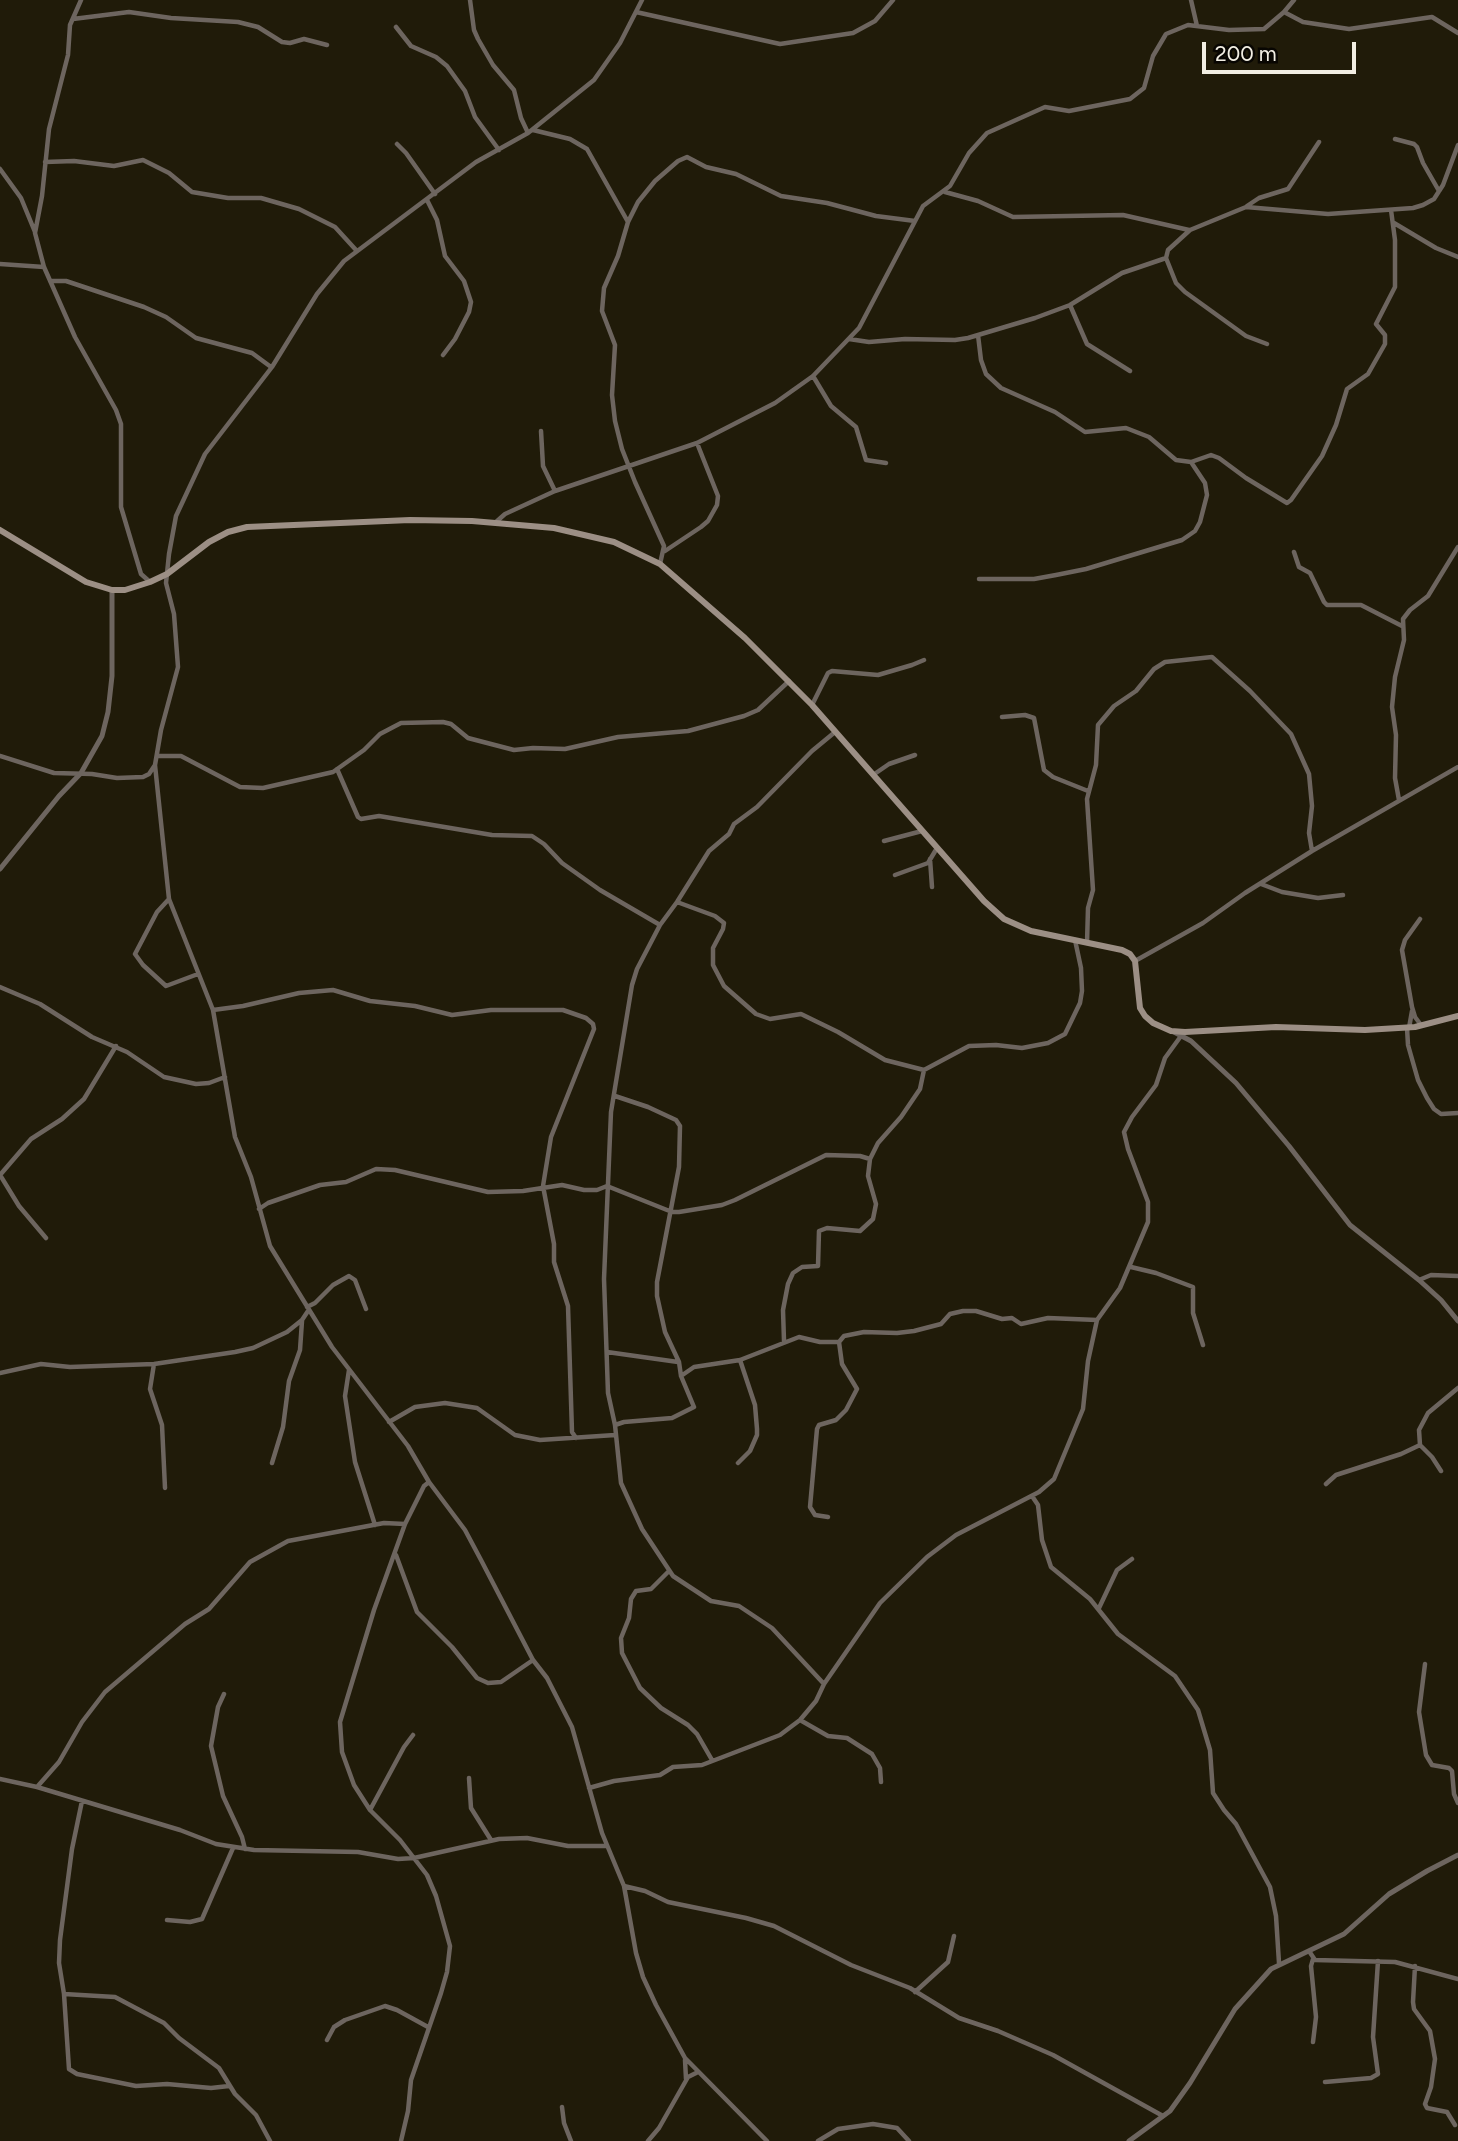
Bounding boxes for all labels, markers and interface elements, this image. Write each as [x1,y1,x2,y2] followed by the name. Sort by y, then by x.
[1206,28,1360,72] scale bar
[1215,41,1277,66] text: 200 m

